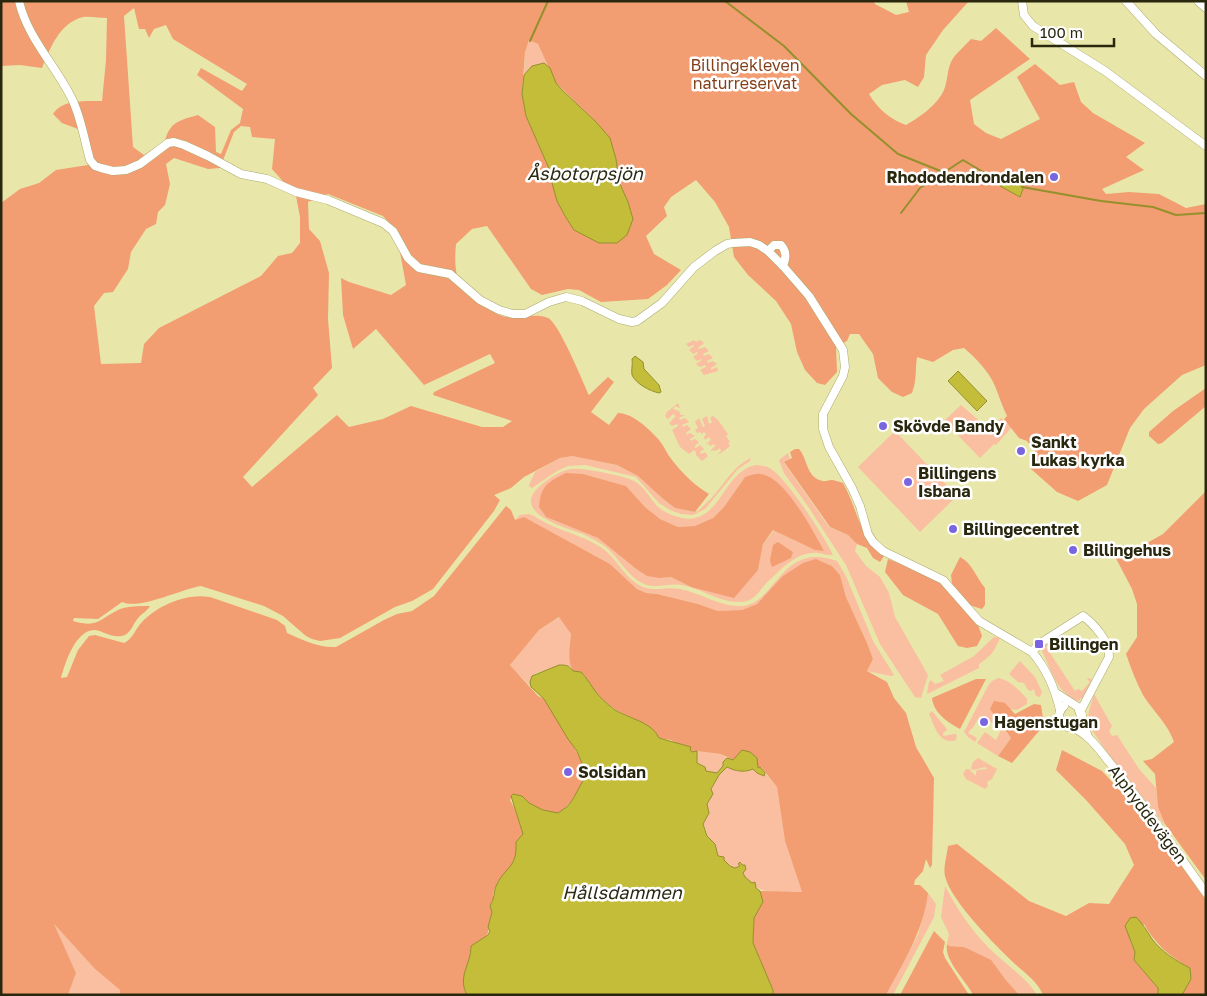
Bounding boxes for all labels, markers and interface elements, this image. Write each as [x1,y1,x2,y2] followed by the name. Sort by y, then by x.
[1032,15,1114,47] scale bar
[1040,23,1083,41] text: 100 m
[690,55,800,93] park label: Billingekleven naturreservat
[527,162,644,184] water label: Åsbotorpsjön
[887,167,1044,187] place label: Rhododendrondalen
[1048,171,1060,183] marker: Rhododendrondalen
[893,416,1005,436] place label: Skövde Bandy
[877,420,889,432] marker: Skövde Bandy
[1031,432,1125,470] place label: Sankt Lukas kyrka
[1015,445,1027,457] marker: Sankt Lukas kyrka
[918,463,996,501] place label: Billingens Isbana
[902,476,914,488] marker: Billingens Isbana
[963,519,1079,539] place label: Billingecentret
[947,523,959,535] marker: Billingecentret
[1083,540,1171,560] place label: Billingehus
[1067,544,1079,556] marker: Billingehus
[1049,634,1118,654] place label: Billingen
[1033,638,1045,650] marker: Billingen
[994,712,1098,732] place label: Hagenstugan
[978,716,990,728] marker: Hagenstugan
[1104,761,1192,867] street label: Alphyddevägen
[578,762,646,782] place label: Solsidan
[562,766,574,778] marker: Solsidan
[562,881,683,903] water label: Hållsdammen

